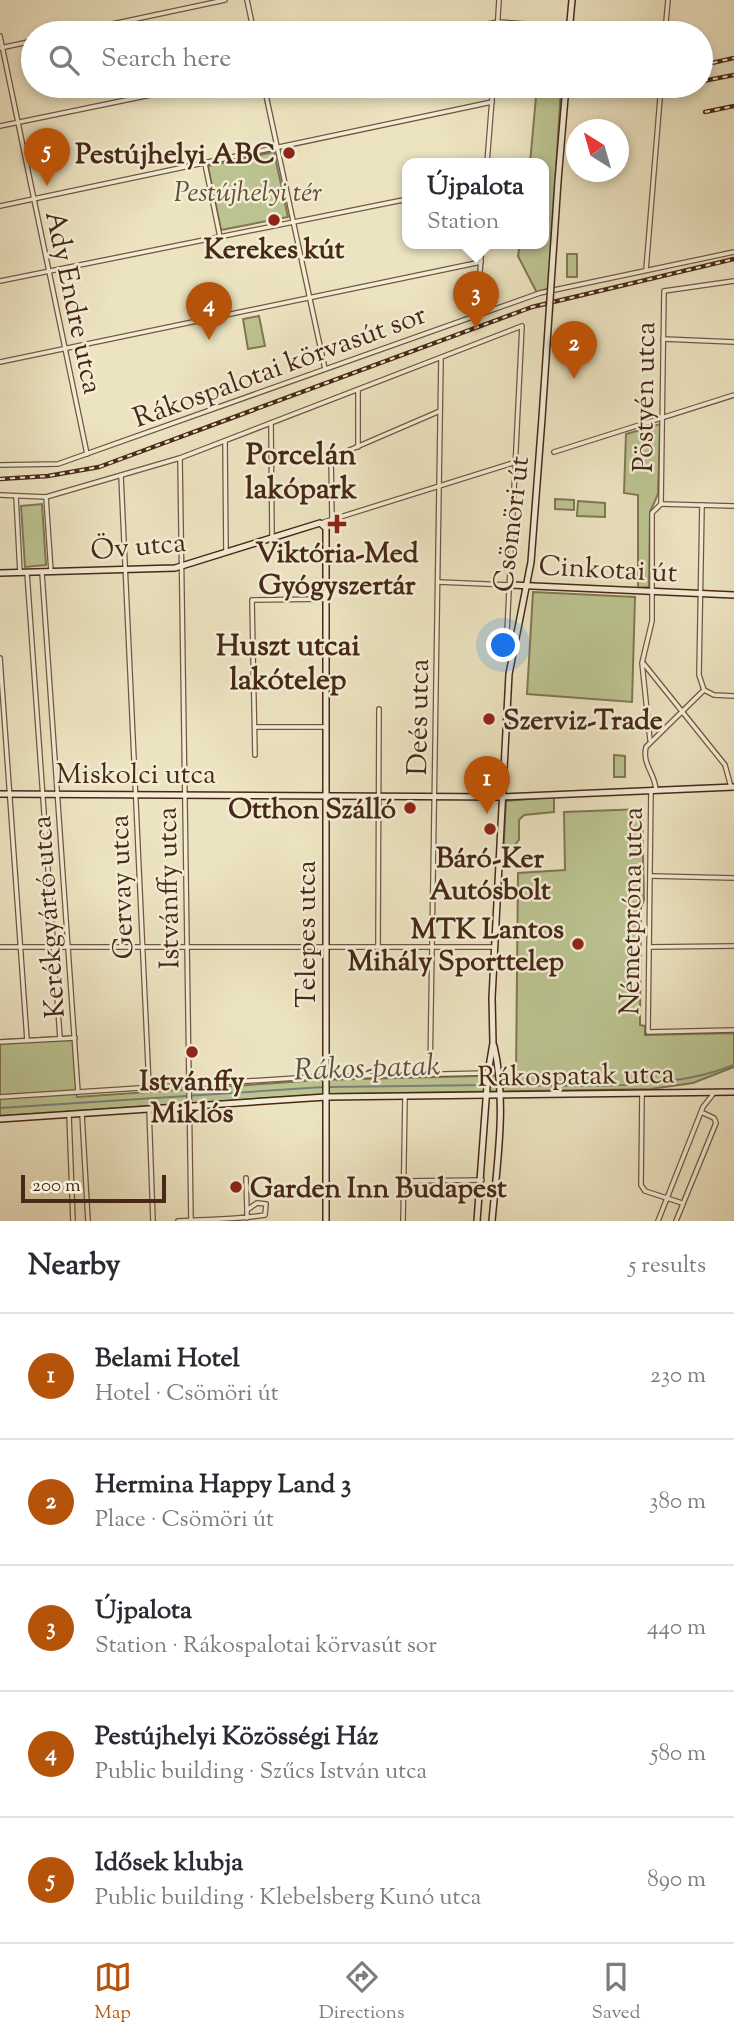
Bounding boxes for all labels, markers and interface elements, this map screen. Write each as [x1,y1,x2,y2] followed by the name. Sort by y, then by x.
[21,21,713,98] search box
[45,41,83,79] icon: search
[101,41,231,78] text: Search here
[566,119,629,182] north arrow
[24,128,70,186] pin: 5
[75,136,275,176] place label: Pestújhelyi ABC
[281,145,297,161] marker: Pestújhelyi ABC
[402,158,549,249] popup
[427,169,524,206] text: Újpalota
[174,174,322,214] park label: Pestújhelyi tér
[427,206,499,239] text: Station
[33,207,111,398] street label: Ady Endre utca
[266,212,282,228] marker: Kerekes kút
[204,231,345,271] place label: Kerekes kút
[453,271,499,329] pin: 3
[186,282,232,340] pin: 4
[128,296,433,439] street label: Rákospalotai körvasút sor
[551,321,597,379] pin: 2
[625,321,667,473] street label: Pöstyén utca
[245,435,357,512] district label: Porcelán lakópark
[485,454,541,595] street label: Csömöri út
[329,516,345,532] marker: Viktória-Med Gyógyszertár
[89,524,188,572] street label: Öv utca
[255,535,419,607] place label: Viktória-Med Gyógyszertár
[538,547,679,595] street label: Cinkotai út
[216,626,361,703] district label: Huszt utcai lakótelep
[486,628,520,662] your location
[399,658,441,776] street label: Deés utca
[503,702,663,742] place label: Szerviz-Trade
[481,711,497,727] marker: Szerviz-Trade
[56,756,216,796] street label: Miskolci utca
[464,756,510,814] pin: 1
[228,791,396,831] place label: Otthon Szálló
[402,800,418,816] marker: Otthon Szálló
[611,806,655,1016] street label: Németpróna utca
[149,807,191,969] street label: Istvánffy utca
[23,814,77,1019] street label: Kerékgyártó utca
[100,814,146,960] street label: Gervay utca
[482,821,498,837] marker: Báró-Ker Autósbolt
[429,840,551,912] place label: Báró-Ker Autósbolt
[288,860,328,1008] street label: Telepes utca
[348,911,564,983] place label: MTK Lantos Mihály Sporttelep
[570,936,586,952] marker: MTK Lantos Mihály Sporttelep
[184,1044,200,1060] marker: Istvánffy Miklós
[293,1045,441,1094] water label: Rákos-patak
[477,1055,675,1099] street label: Rákospatak utca
[140,1063,244,1135] place label: Istvánffy Miklós
[250,1170,507,1210] place label: Garden Inn Budapest
[21,1172,166,1204] scale bar
[32,1173,81,1200] text: 200 m
[228,1179,244,1195] marker: Garden Inn Budapest
[28,1245,120,1288] text: Nearby
[629,1250,706,1283] text: 5 results
[95,1341,240,1378] text: Belami Hotel
[47,1360,55,1393] text: 1
[650,1360,706,1393] text: 230 m
[95,1378,279,1411] text: Hotel · Csömöri út
[95,1467,351,1504] text: Hermina Happy Land 3
[46,1486,56,1519] text: 2
[649,1486,706,1519] text: 380 m
[95,1504,274,1537] text: Place · Csömöri út
[95,1593,192,1630] text: Újpalota
[46,1612,56,1645] text: 3
[647,1612,706,1645] text: 440 m
[95,1630,437,1663] text: Station · Rákospalotai körvasút sor
[95,1719,378,1756] text: Pestújhelyi Közösségi Ház
[45,1738,57,1771] text: 4
[651,1738,706,1771] text: 580 m
[95,1756,427,1789] text: Public building · Szűcs István utca
[95,1845,243,1882] text: Idősek klubja
[47,1864,55,1897] text: 5
[647,1864,706,1897] text: 890 m
[95,1882,481,1915] text: Public building · Klebelsberg Kunó utca
[94,1958,132,2027] tab: Map
[319,1958,404,2027] tab: Directions
[592,1958,640,2027] tab: Saved

